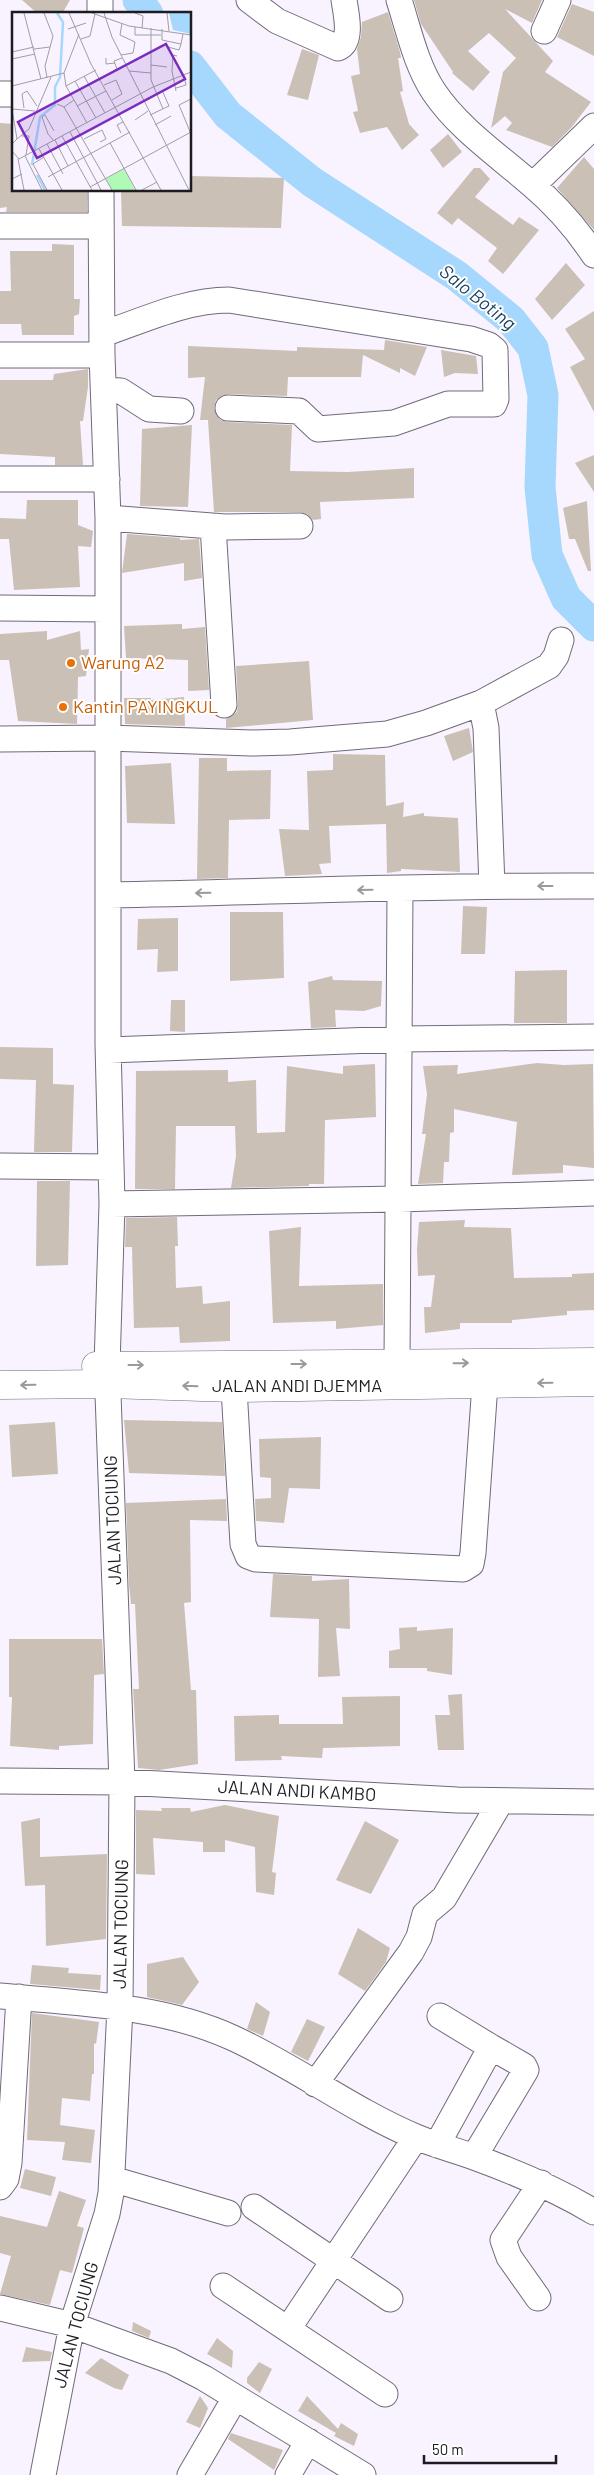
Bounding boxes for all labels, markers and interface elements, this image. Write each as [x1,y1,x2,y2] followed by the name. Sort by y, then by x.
[12,12,191,191] inset map
[436,259,521,334] water label: Salo Boting
[81,651,165,673] place label: Warung A2
[65,657,77,669] marker: Warung A2
[73,695,218,717] place label: Kantin PAYINGKUL
[57,701,69,713] marker: Kantin PAYINGKUL
[538,881,554,891] one-way arrow
[358,885,374,895] one-way arrow
[195,888,212,898] one-way arrow
[452,1358,469,1368] one-way arrow
[290,1359,306,1369] one-way arrow
[128,1360,144,1370] one-way arrow
[212,1374,382,1396] street label: JALAN ANDI DJEMMA
[538,1378,554,1388] one-way arrow
[20,1380,36,1390] one-way arrow
[183,1382,199,1391] one-way arrow
[99,1455,125,1585] street label: JALAN TOCIUNG
[217,1775,377,1805] street label: JALAN ANDI KAMBO
[108,1859,132,1989] street label: JALAN TOCIUNG
[48,2259,102,2390] street label: JALAN TOCIUNG
[424,2432,556,2464] scale bar
[432,2440,464,2458] text: 50 m

